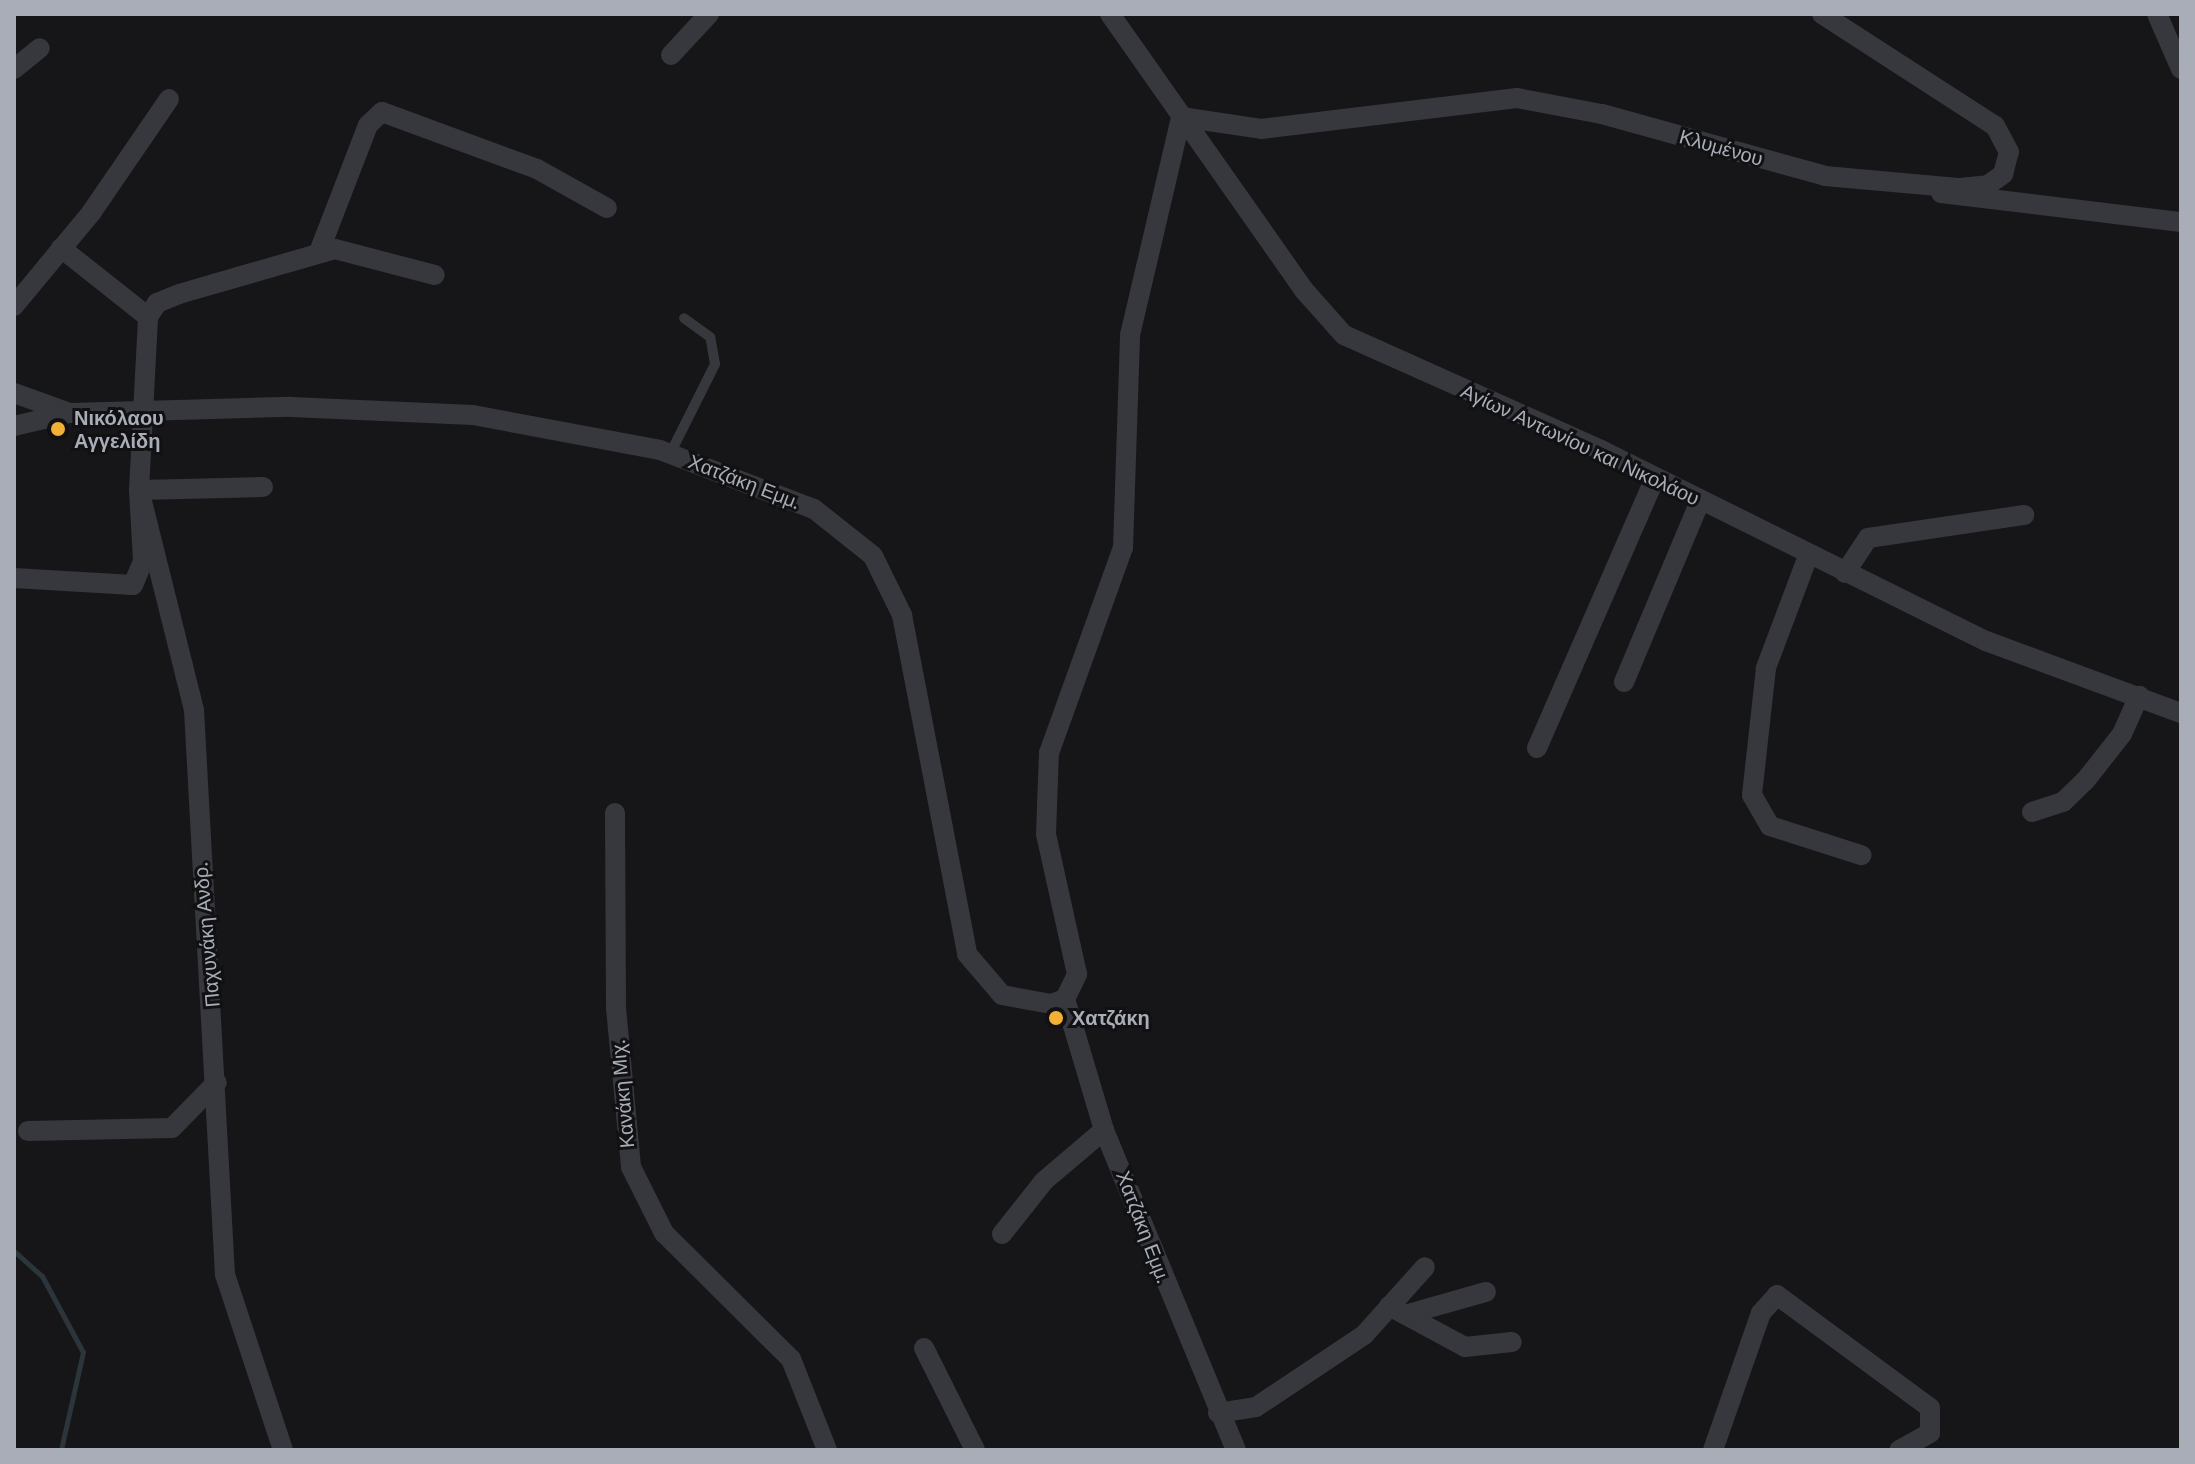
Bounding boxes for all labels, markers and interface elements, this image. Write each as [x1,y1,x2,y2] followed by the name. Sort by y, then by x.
[1676,125,1766,171] street label: Κλυμένου
[1457,379,1703,511] street label: Αγίων Αντωνίου και Νικολάου
[74,406,164,453] place label: Νικόλαου Αγγελίδη
[49,420,67,438] marker: Νικόλαου Αγγελίδη
[685,450,803,514] street label: Χατζάκη Εμμ.
[189,862,225,1008] street label: Παχυνάκη Ανδρ.
[1072,1006,1150,1030] place label: Χατζάκη
[1047,1009,1065,1027] marker: Χατζάκη
[606,1039,640,1149] street label: Κανάκη Μιχ.
[1111,1168,1175,1286] street label: Χατζάκη Εμμ.

